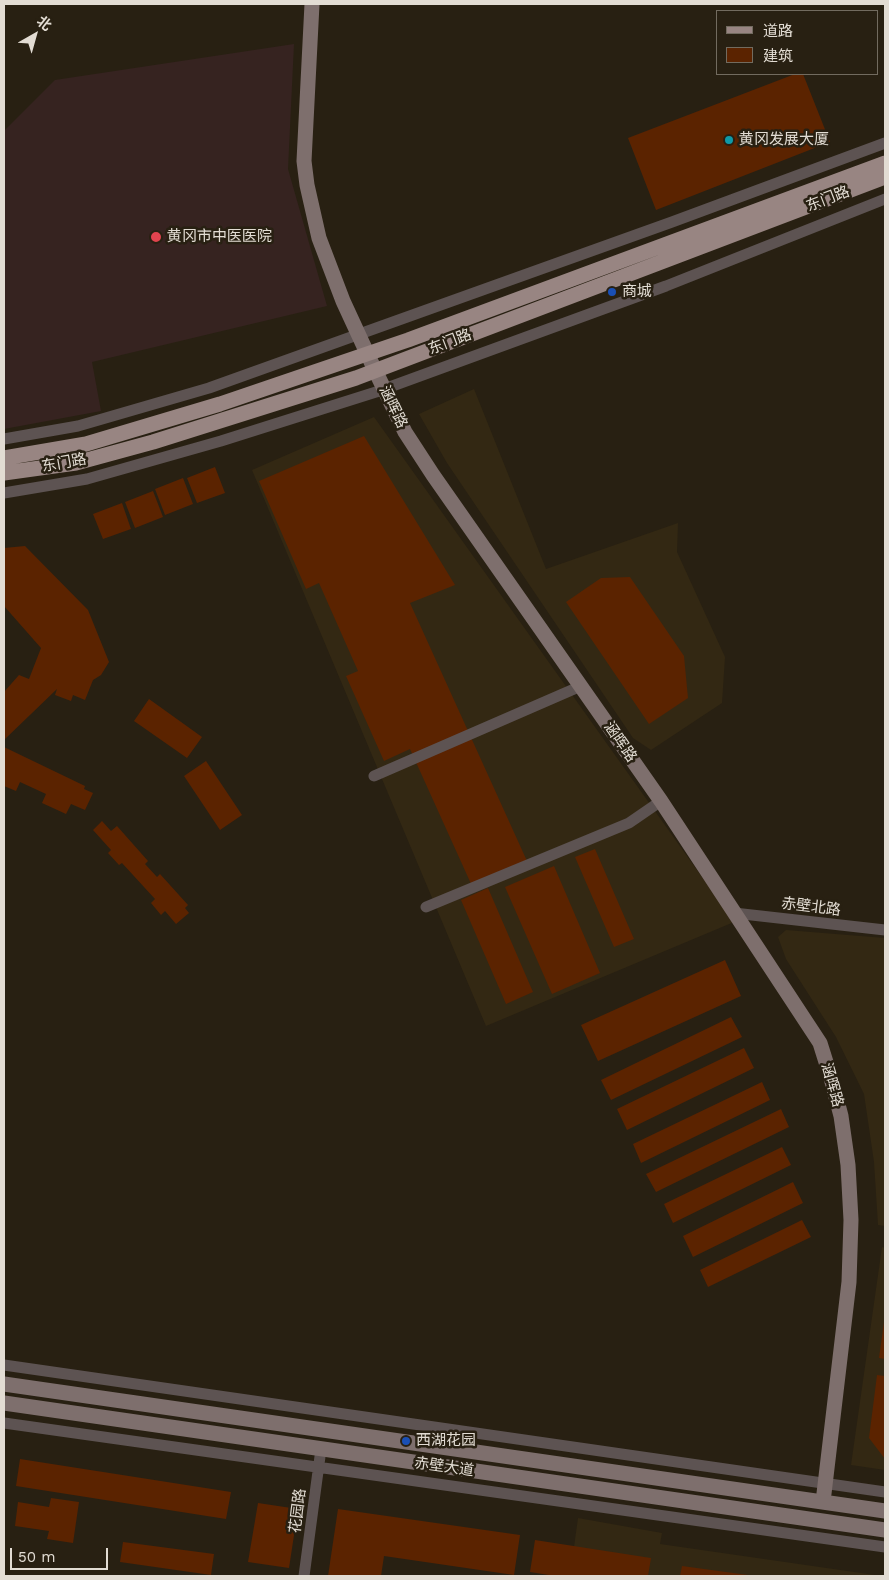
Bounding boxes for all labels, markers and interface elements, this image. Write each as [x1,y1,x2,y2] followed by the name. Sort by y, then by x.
[10,10,60,60] north arrow
[716,10,879,75] legend
[34,13,55,34] text: 北
[763,22,793,40] text: 道路
[763,47,793,65] text: 建筑
[739,131,829,149] place label: 黄冈发展大厦
[723,134,735,146] marker: 黄冈发展大厦
[804,183,852,215] street label: 东门路
[167,228,272,246] place label: 黄冈市中医医院
[149,230,163,244] marker: 黄冈市中医医院
[622,283,652,301] place label: 商城
[606,286,618,298] marker: 商城
[426,326,474,358] street label: 东门路
[375,383,411,431] street label: 涵晖路
[40,450,88,476] street label: 东门路
[600,718,640,766] street label: 涵晖路
[780,894,842,920] street label: 赤壁北路
[817,1061,847,1109] street label: 涵晖路
[416,1432,476,1450] place label: 西湖花园
[400,1435,412,1447] marker: 西湖花园
[413,1454,475,1480] street label: 赤壁大道
[286,1488,310,1534] street label: 花园路
[12,1538,110,1570] scale bar
[18,1548,55,1566] text: 50 m

